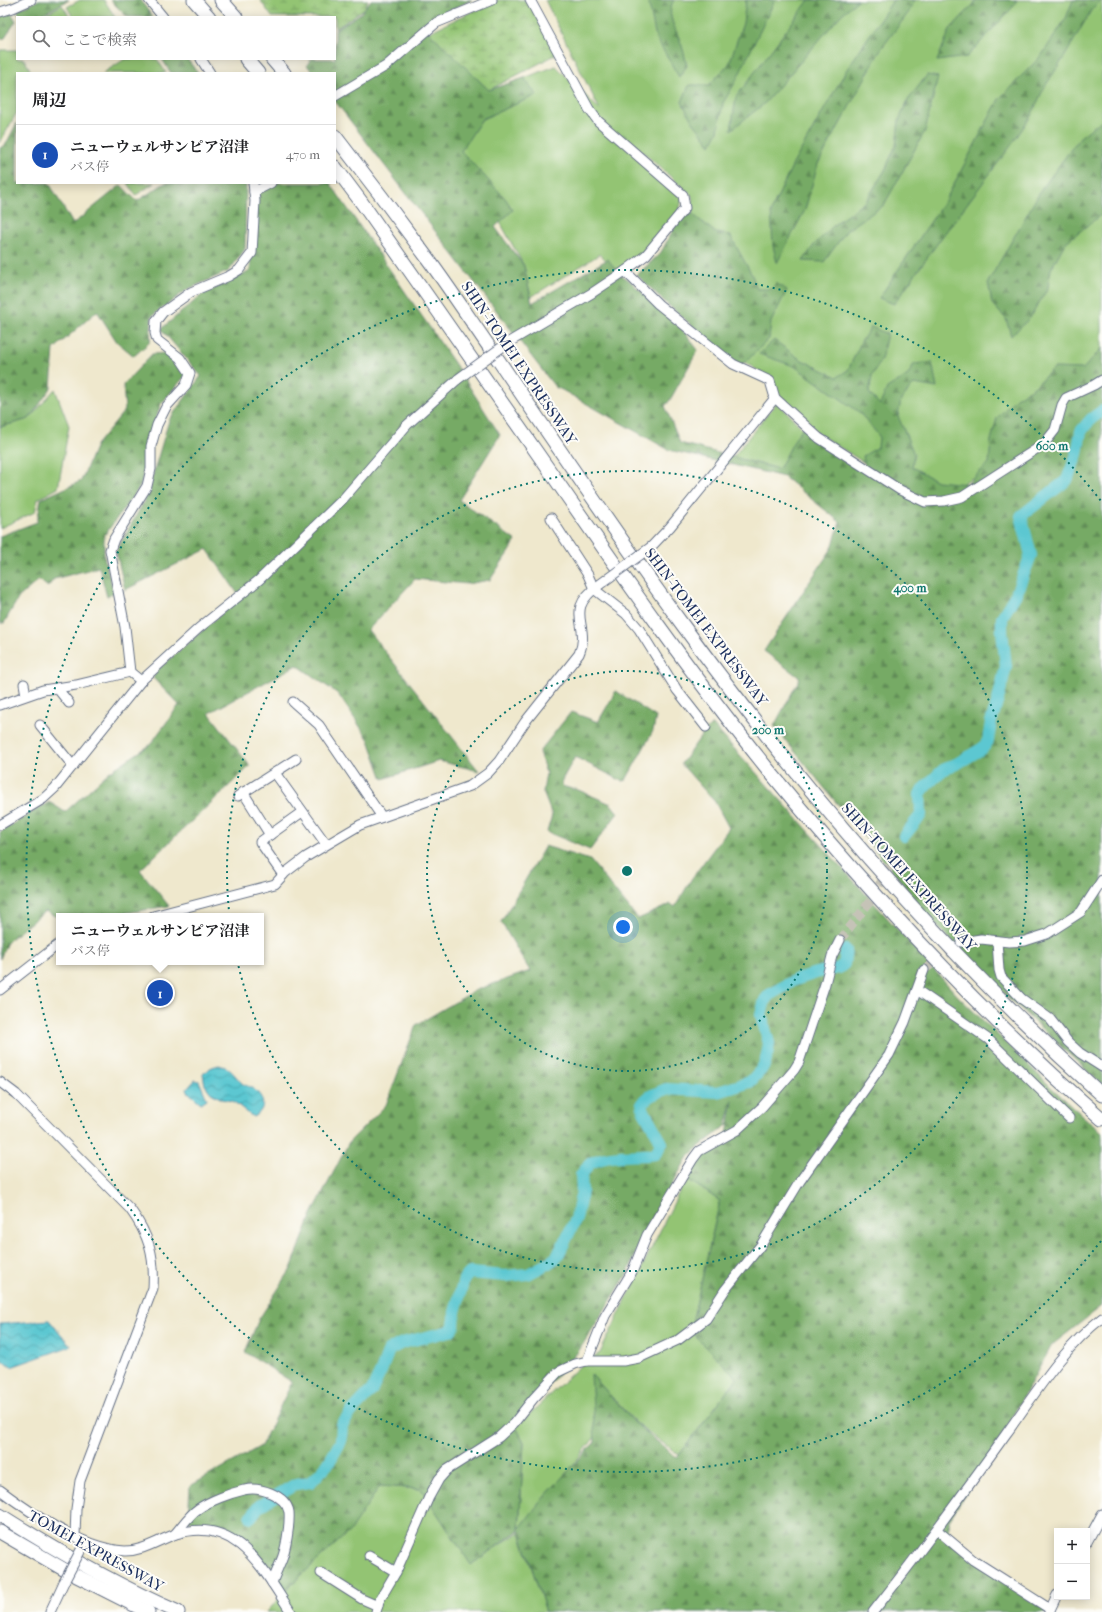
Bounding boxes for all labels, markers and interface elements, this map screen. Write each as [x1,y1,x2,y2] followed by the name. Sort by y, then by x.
[16,16,336,60] search box
[30,27,52,49] icon: search
[62,31,137,49] text: ここで検索
[32,90,66,110] text: 周辺
[70,138,249,156] text: ニューウェルサンピア沼津
[43,147,47,162] text: 1
[286,147,320,162] text: 470 m
[70,159,109,174] text: バス停
[458,278,581,449] street label: SHIN-TOMEI EXPRESSWAY
[1036,439,1069,453] text: 600 m
[641,544,772,710] street label: SHIN-TOMEI EXPRESSWAY
[893,581,927,596] text: 400 m
[752,723,785,737] text: 200 m
[838,799,981,955] street label: SHIN-TOMEI EXPRESSWAY
[620,864,634,878] centre of rings
[56,913,264,965] popup
[613,917,633,937] your location
[71,922,249,940] text: ニューウェルサンピア沼津
[71,943,110,958] text: バス停
[147,978,173,1008] pin: 1
[25,1506,168,1596] street label: TOMEI EXPRESSWAY
[1054,1528,1090,1600] map controls
[1054,1528,1090,1564] button: +
[1054,1564,1090,1600] button: −

